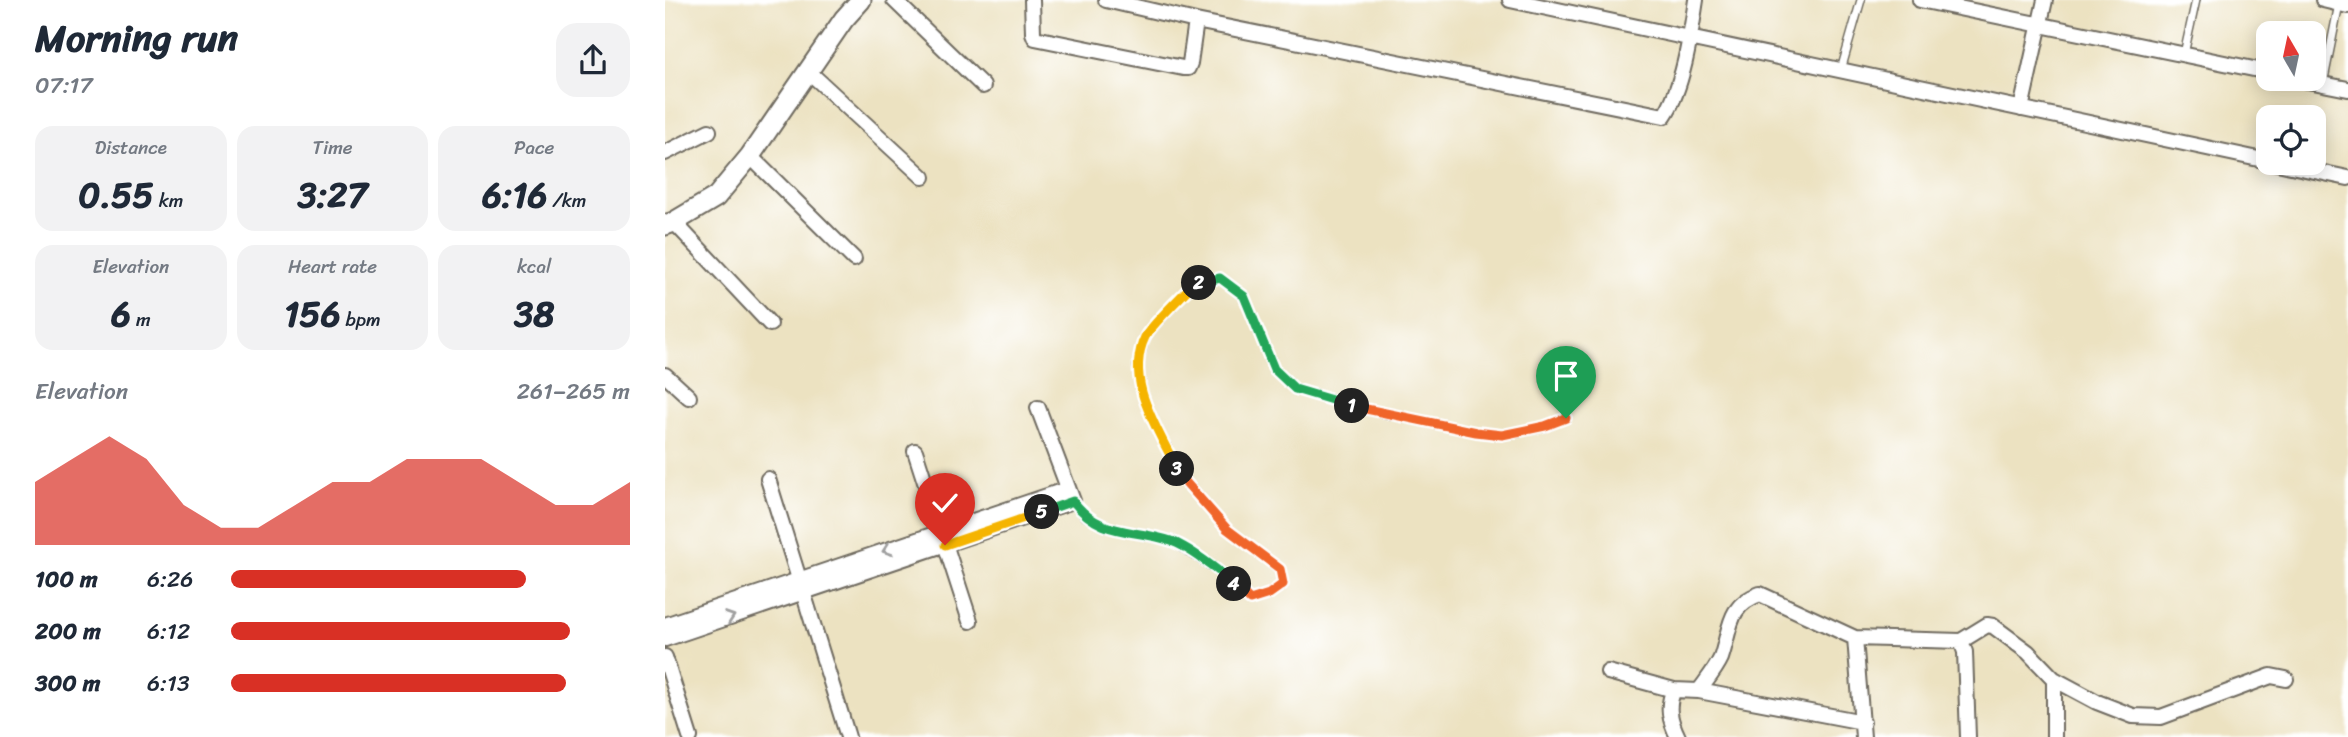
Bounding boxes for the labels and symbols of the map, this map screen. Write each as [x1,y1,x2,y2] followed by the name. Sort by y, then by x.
[2256,21,2326,91] north arrow
[1181,266,1217,300] pin: 2
[1536,346,1596,418] pin
[1335,388,1369,424] pin: 1
[1159,452,1195,486] pin: 3
[915,473,975,545] pin
[1025,494,1059,530] pin: 5
[881,542,893,556] one-way arrow
[1217,566,1251,602] pin: 4
[723,611,735,625] one-way arrow

